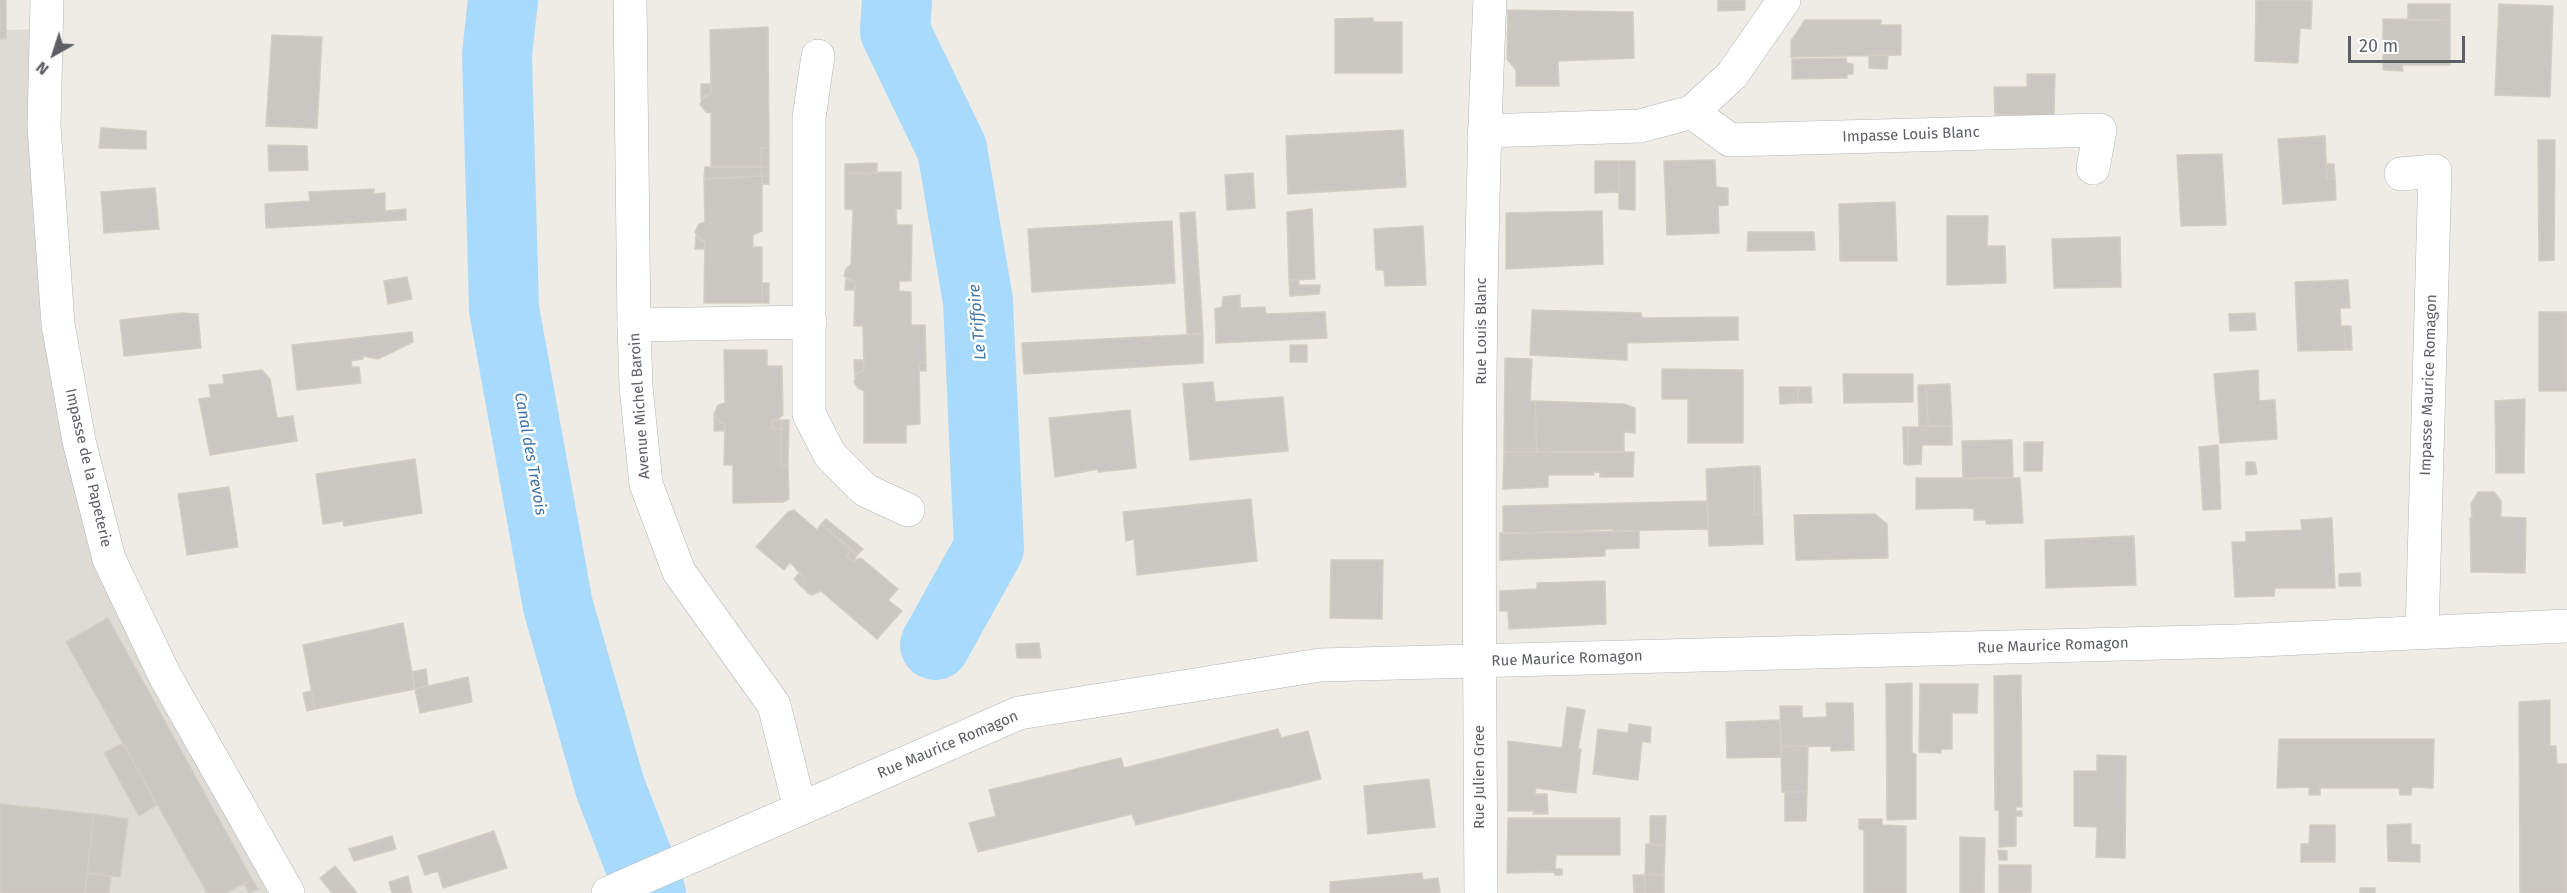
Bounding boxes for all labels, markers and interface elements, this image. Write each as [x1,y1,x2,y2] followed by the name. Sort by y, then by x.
[24,24,84,84] north arrow
[2351,24,2468,62] scale bar
[2359,35,2398,57] text: 20 m
[32,58,52,79] text: N
[1842,124,1980,146] street label: Impasse Louis Blanc
[1473,277,1491,385] street label: Rue Louis Blanc
[965,283,991,361] water label: Le Triffoire
[2417,294,2441,476] street label: Impasse Maurice Romagon
[626,332,654,480] street label: Avenue Michel Baroin
[61,387,115,549] street label: Impasse de la Papeterie
[510,391,550,517] water label: Canal des Trevois
[1977,634,2129,658] street label: Rue Maurice Romagon
[1491,647,1643,671] street label: Rue Maurice Romagon
[875,707,1021,783] street label: Rue Maurice Romagon
[1471,725,1489,829] street label: Rue Julien Gree

